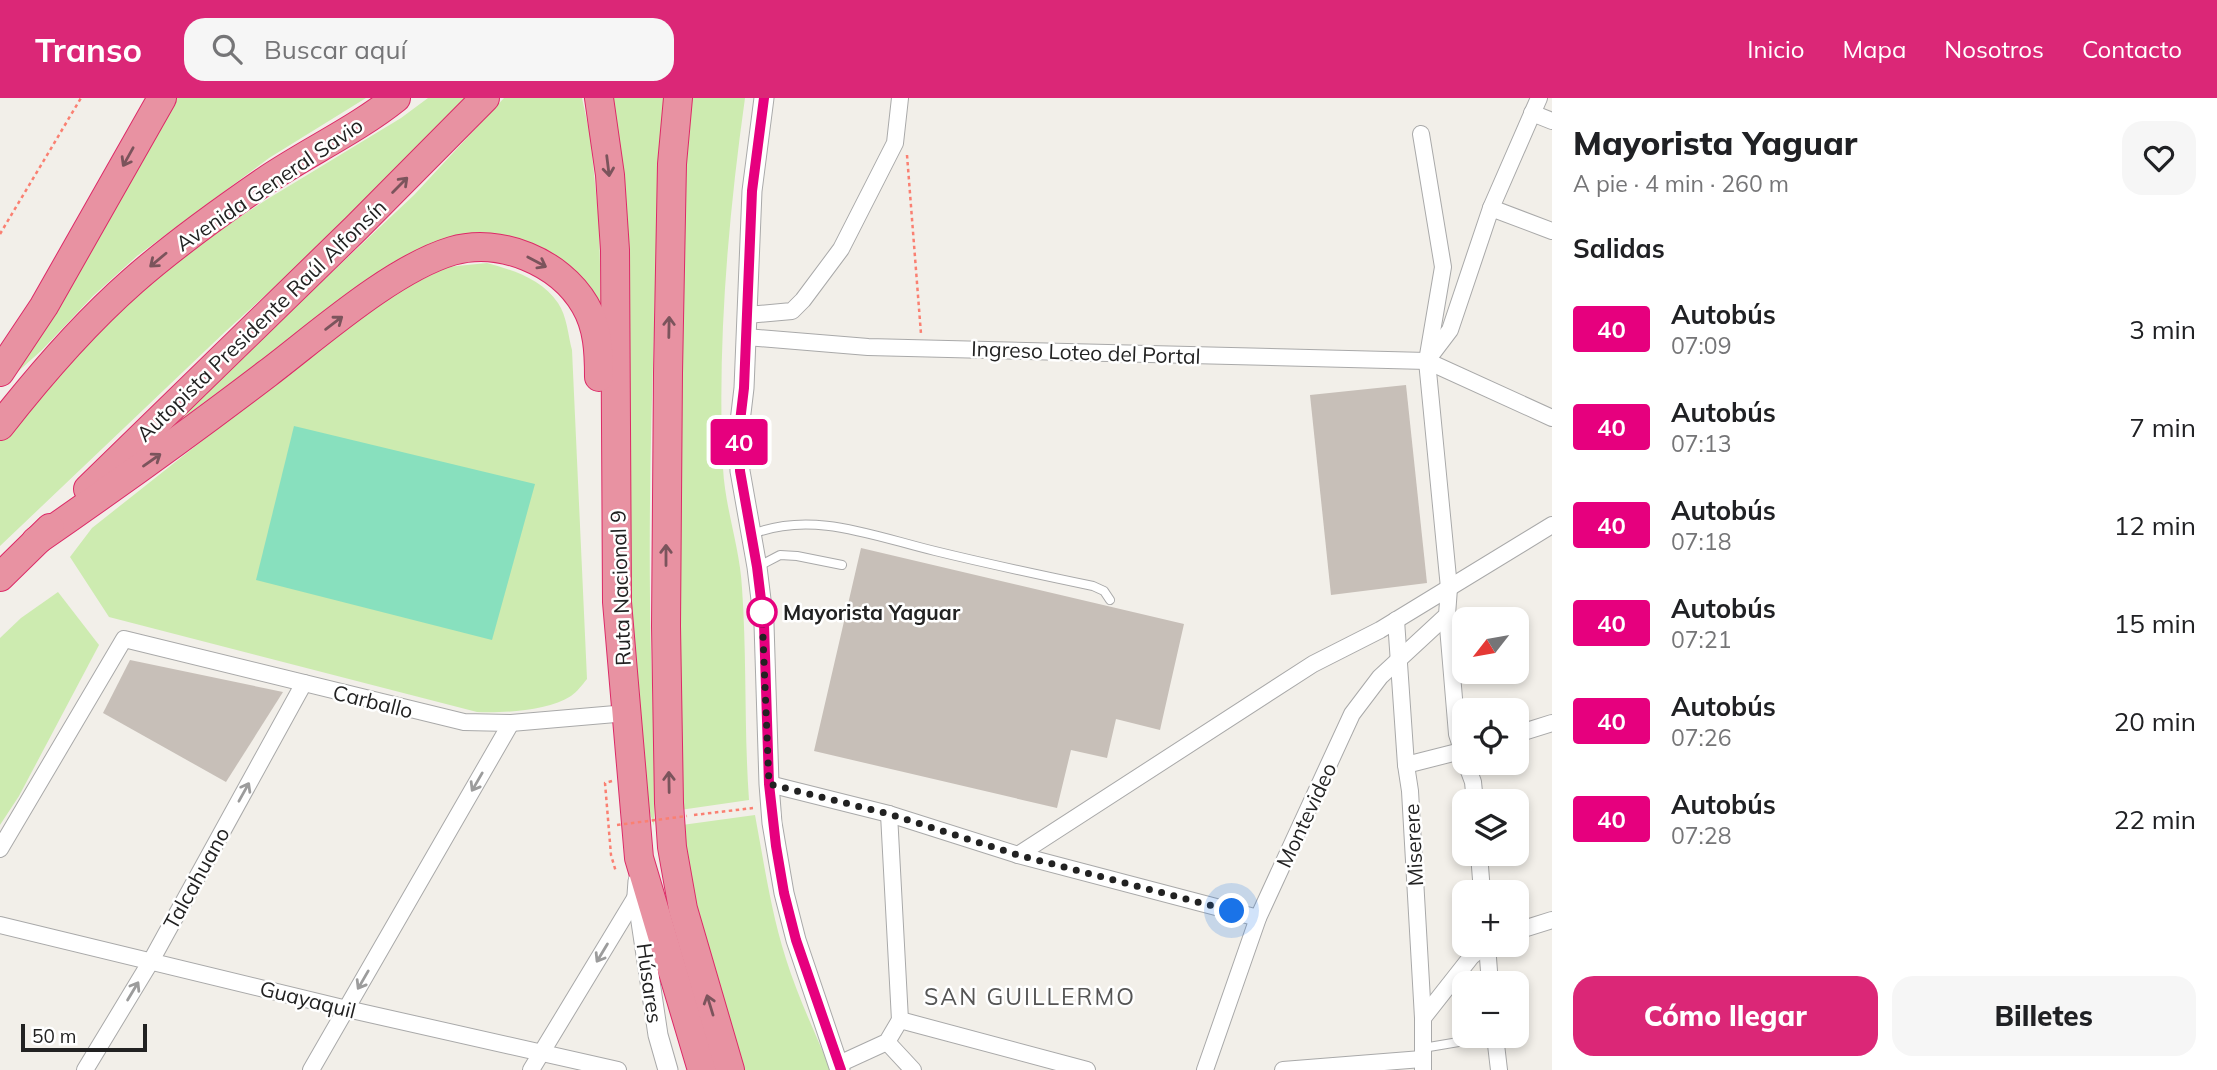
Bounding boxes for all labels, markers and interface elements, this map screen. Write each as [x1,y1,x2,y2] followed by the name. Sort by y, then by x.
[184,18,674,81] search box
[35,29,142,70] text: Transo
[208,30,246,68] icon: search
[264,33,407,66] text: Buscar aquí
[1747,34,1804,64] text: Inicio
[1842,34,1906,64] text: Mapa
[1944,34,2044,64] text: Nosotros
[2082,34,2182,64] text: Contacto
[170,112,368,256] street label: Avenida General Savio
[2122,121,2196,195] button: heart
[1573,122,1857,163] text: Mayorista Yaguar
[121,146,134,167] one-way arrow
[602,154,615,176] one-way arrow
[1573,169,1789,198] text: A pie · 4 min · 260 m
[391,176,408,193] one-way arrow
[131,193,391,447] street label: Autopista Presidente Raúl Alfonsín
[1573,232,1665,265] text: Salidas
[149,252,167,268] one-way arrow
[527,256,547,270] one-way arrow
[1671,298,1776,331] text: Autobús
[2129,313,2196,346] text: 3 min
[1597,314,1626,344] text: 40
[324,316,343,330] one-way arrow
[662,316,676,339] one-way arrow
[1671,331,1731,360] text: 07:09
[971,335,1201,369] street label: Ingreso Loteo del Portal
[1671,396,1776,429] text: Autobús
[2129,411,2196,444] text: 7 min
[1597,412,1626,442] text: 40
[708,419,770,465] line badge: 40
[725,427,753,457] text: 40
[1671,429,1731,458] text: 07:13
[142,453,161,467] one-way arrow
[1671,494,1776,527] text: Autobús
[2114,509,2196,542] text: 12 min
[604,510,636,666] street label: Ruta Nacional 9
[1597,510,1626,540] text: 40
[1671,527,1731,556] text: 07:18
[659,543,673,566] one-way arrow
[1671,592,1776,625] text: Autobús
[747,597,777,627] marker: Mayorista Yaguar
[783,599,961,625] place label: Mayorista Yaguar
[1452,607,1530,684] north arrow
[1452,607,1529,1048] map controls
[2114,607,2196,640] text: 15 min
[1597,608,1626,638] text: 40
[1671,625,1731,654] text: 07:21
[330,679,416,723] street label: Carballo
[1671,690,1776,723] text: Autobús
[1452,698,1529,775] button: locate
[2114,705,2196,738] text: 20 min
[1597,706,1626,736] text: 40
[1671,723,1731,752] text: 07:26
[1270,758,1342,872] street label: Montevideo
[662,771,675,794] one-way arrow
[470,772,484,792] one-way arrow
[238,782,251,803] one-way arrow
[1671,788,1776,821] text: Autobús
[1452,789,1529,866] button: layers
[1398,803,1428,887] street label: Miserere
[2114,803,2196,836] text: 22 min
[1597,804,1626,834] text: 40
[1671,821,1731,850] text: 07:28
[157,822,235,934] street label: Talcahuano
[1452,880,1529,957] button: +
[1214,893,1249,928] your location
[632,941,668,1025] street label: Húsares
[594,942,608,962] one-way arrow
[356,969,370,989] one-way arrow
[1452,971,1529,1048] button: −
[257,975,359,1023] street label: Guayaquil
[1573,976,1878,1056] button: Cómo llegar
[1892,976,2196,1056] button: Billetes
[126,981,140,1001] one-way arrow
[924,982,1136,1011] district label: SAN GUILLERMO
[702,994,715,1016] one-way arrow
[21,1021,147,1053] scale bar
[32,1024,76,1048] text: 50 m

